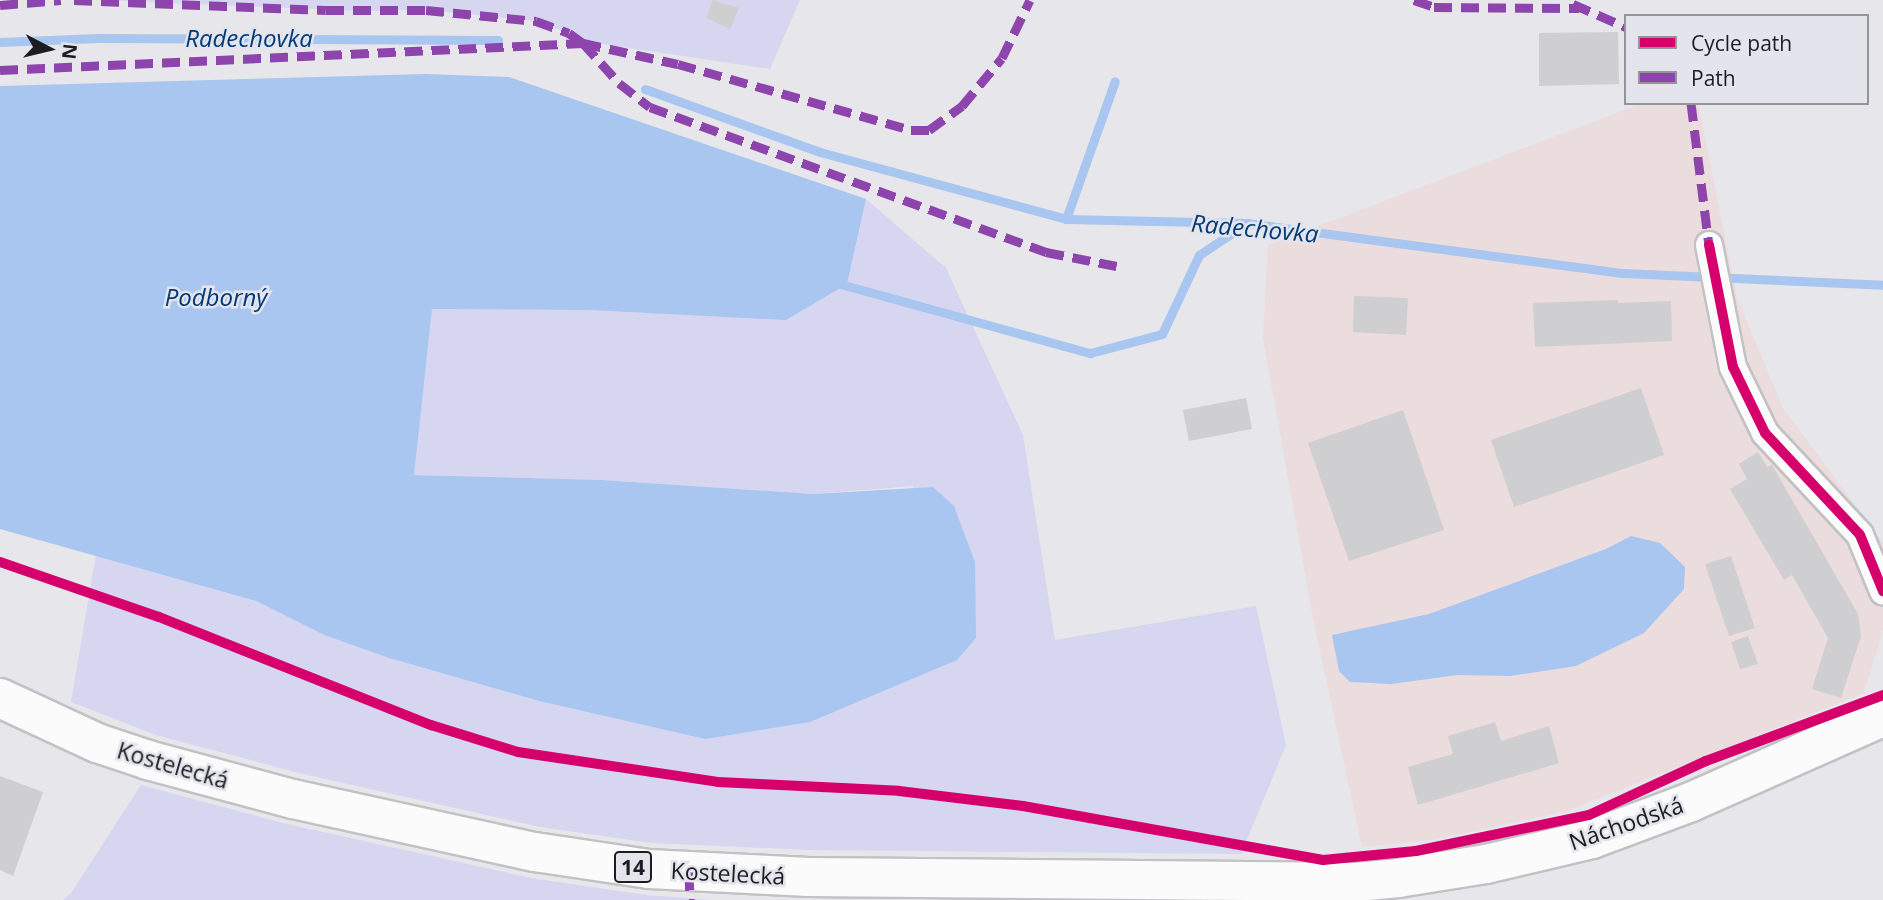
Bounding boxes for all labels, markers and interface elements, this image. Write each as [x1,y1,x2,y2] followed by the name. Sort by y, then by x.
[14,14,84,84] north arrow
[1624,14,1869,105] legend
[185,24,313,52] water label: Radechovka
[1691,29,1792,57] text: Cycle path
[56,42,84,61] text: N
[1691,64,1736,92] text: Path
[1190,208,1320,248] water label: Radechovka
[165,283,267,311] water label: Podborný
[114,736,232,794] street label: Kostelecká
[1565,791,1687,855] street label: Náchodská
[614,850,652,884] road number: 14
[670,856,786,890] street label: Kostelecká

